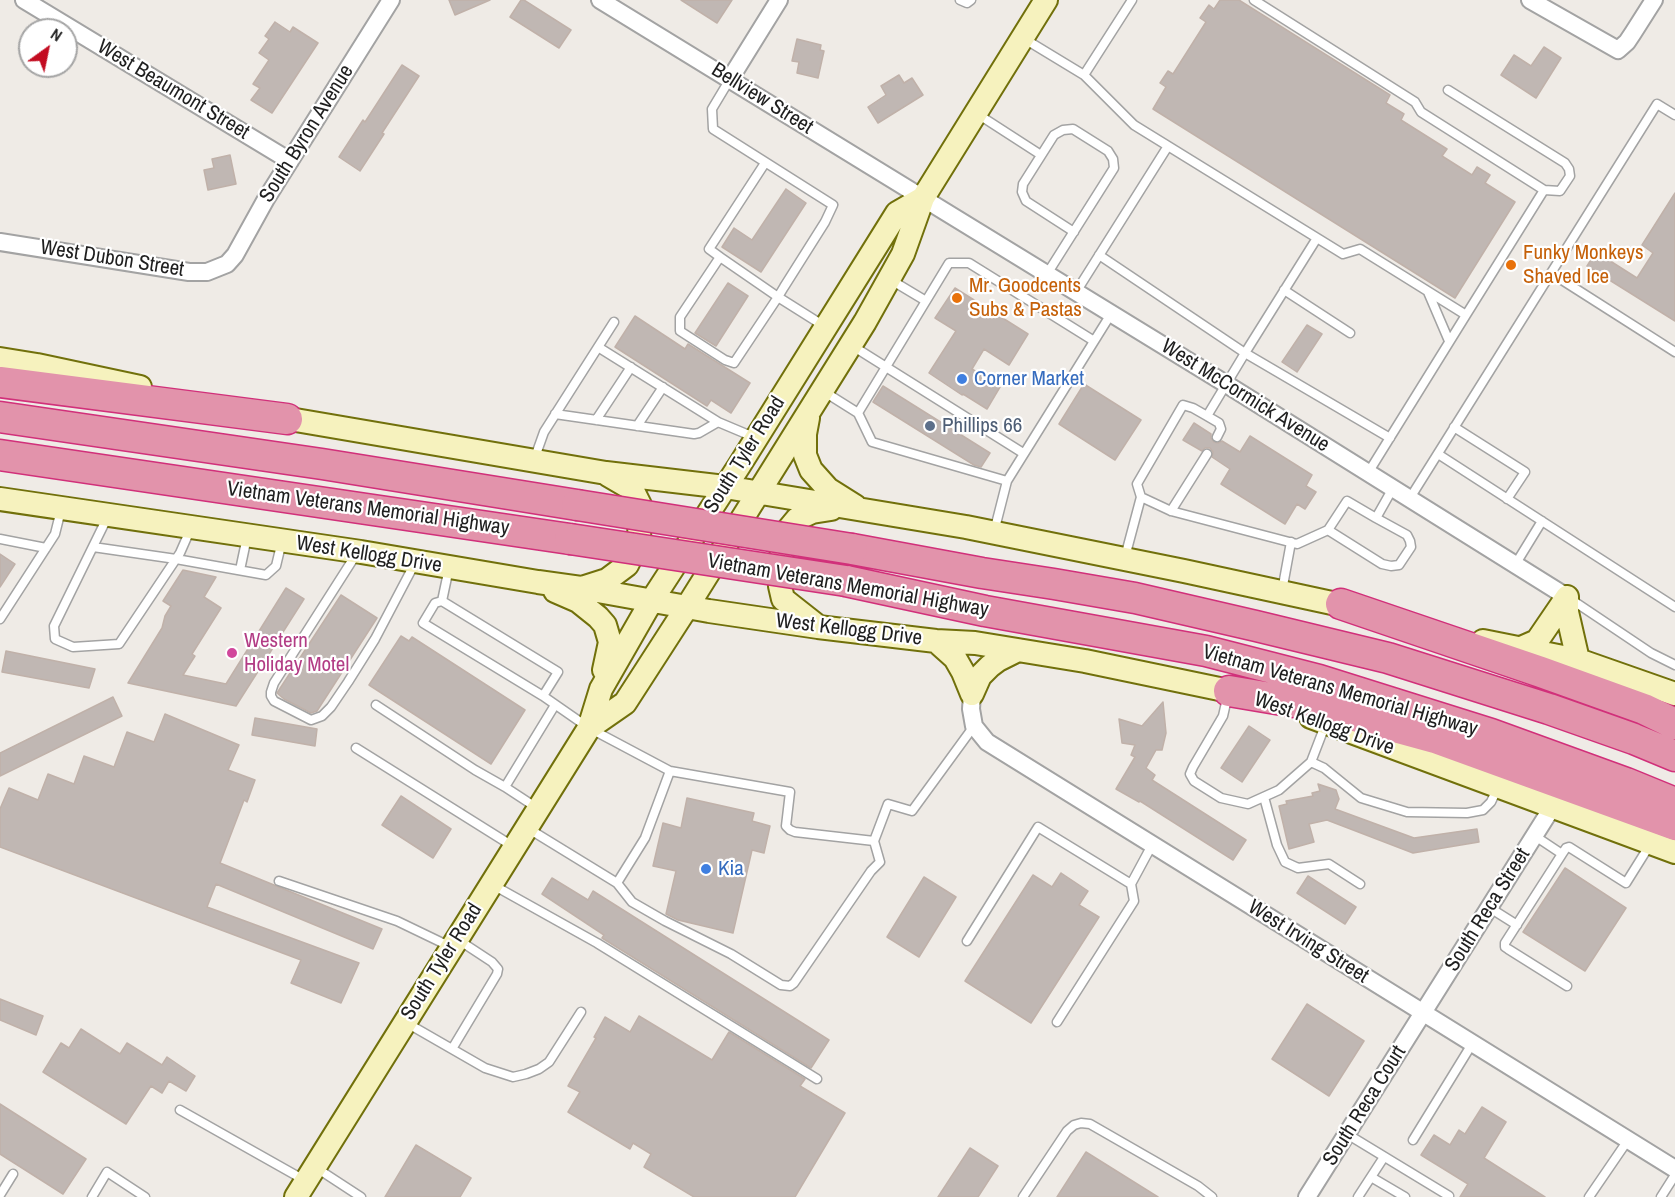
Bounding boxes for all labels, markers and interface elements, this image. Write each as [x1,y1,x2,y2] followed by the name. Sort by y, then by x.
[18,18,78,78] north arrow
[47,23,67,46] text: N
[92,35,254,145] street label: West Beaumont Street
[707,58,817,140] street label: Bellview Street
[255,60,359,208] street label: South Byron Avenue
[38,235,186,283] street label: West Dubon Street
[1523,240,1644,290] place label: Funky Monkeys Shaved Ice
[1504,258,1518,272] marker: Funky Monkeys Shaved Ice
[969,273,1082,323] place label: Mr. Goodcents Subs & Pastas
[950,291,964,305] marker: Mr. Goodcents Subs & Pastas
[1156,334,1334,458] street label: West McCormick Avenue
[974,366,1084,392] place label: Corner Market
[955,372,969,386] marker: Corner Market
[699,392,791,518] street label: South Tyler Road
[942,413,1022,439] place label: Phillips 66
[923,419,937,433] marker: Phillips 66
[225,477,511,541] street label: Vietnam Veterans Memorial Highway
[294,531,444,579] street label: West Kellogg Drive
[706,549,990,623] street label: Vietnam Veterans Memorial Highway
[774,609,924,651] street label: West Kellogg Drive
[244,628,349,678] place label: Western Holiday Motel
[1200,640,1480,742] street label: Vietnam Veterans Memorial Highway
[225,646,239,660] marker: Western Holiday Motel
[1251,687,1397,761] street label: West Kellogg Drive
[1440,844,1536,976] street label: South Reca Street
[718,856,744,882] place label: Kia
[699,862,713,876] marker: Kia
[1243,895,1373,989] street label: West Irving Street
[396,899,488,1025] street label: South Tyler Road
[1318,1041,1412,1171] street label: South Reca Court

